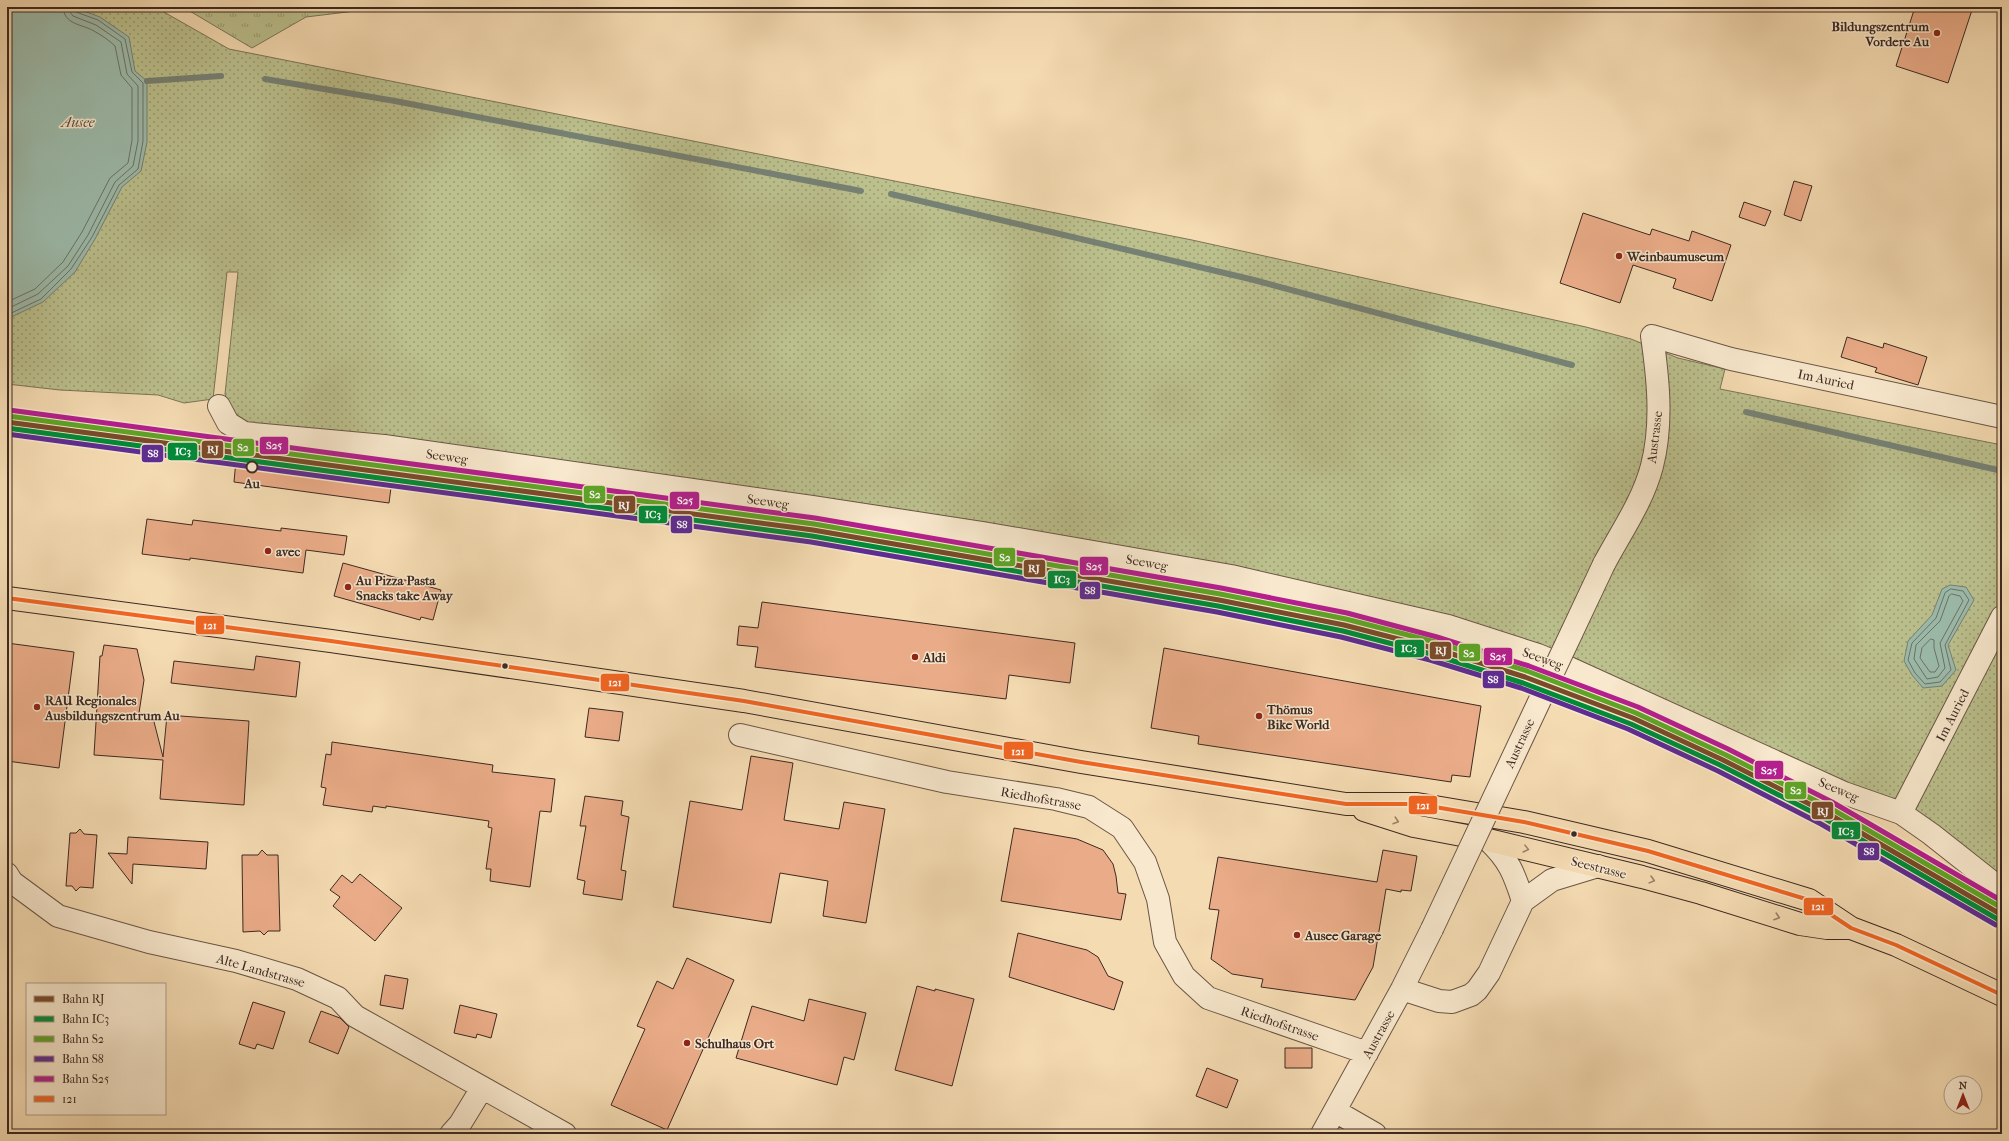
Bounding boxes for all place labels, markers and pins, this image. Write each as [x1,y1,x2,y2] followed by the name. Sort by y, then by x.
[1831,19,1930,49] place label: Bildungszentrum Vordere Au
[1932,28,1942,38] marker: Bildungszentrum Vordere Au
[1626,249,1724,264] place label: Weinbaumuseum
[1614,251,1624,261] marker: Weinbaumuseum
[245,460,259,474] marker: Au
[243,476,260,491] place label: Au
[276,544,300,559] place label: avec
[263,546,273,556] marker: avec
[355,573,454,604] place label: Au Pizza Pasta Snacks take Away
[343,582,353,592] marker: Au Pizza Pasta Snacks take Away
[922,650,946,665] place label: Aldi
[910,652,920,662] marker: Aldi
[500,661,510,671] unlabelled marker
[44,693,180,724] place label: RAU Regionales Ausbildungszentrum Au
[32,702,42,712] marker: RAU Regionales Ausbildungszentrum Au
[1266,702,1330,732] place label: Thömus Bike World
[1254,711,1264,721] marker: Thömus Bike World
[1569,829,1579,839] unlabelled marker
[1304,928,1382,944] place label: Ausee Garage
[1292,930,1302,940] marker: Ausee Garage
[695,1036,775,1051] place label: Schulhaus Ort
[682,1038,692,1048] marker: Schulhaus Ort

